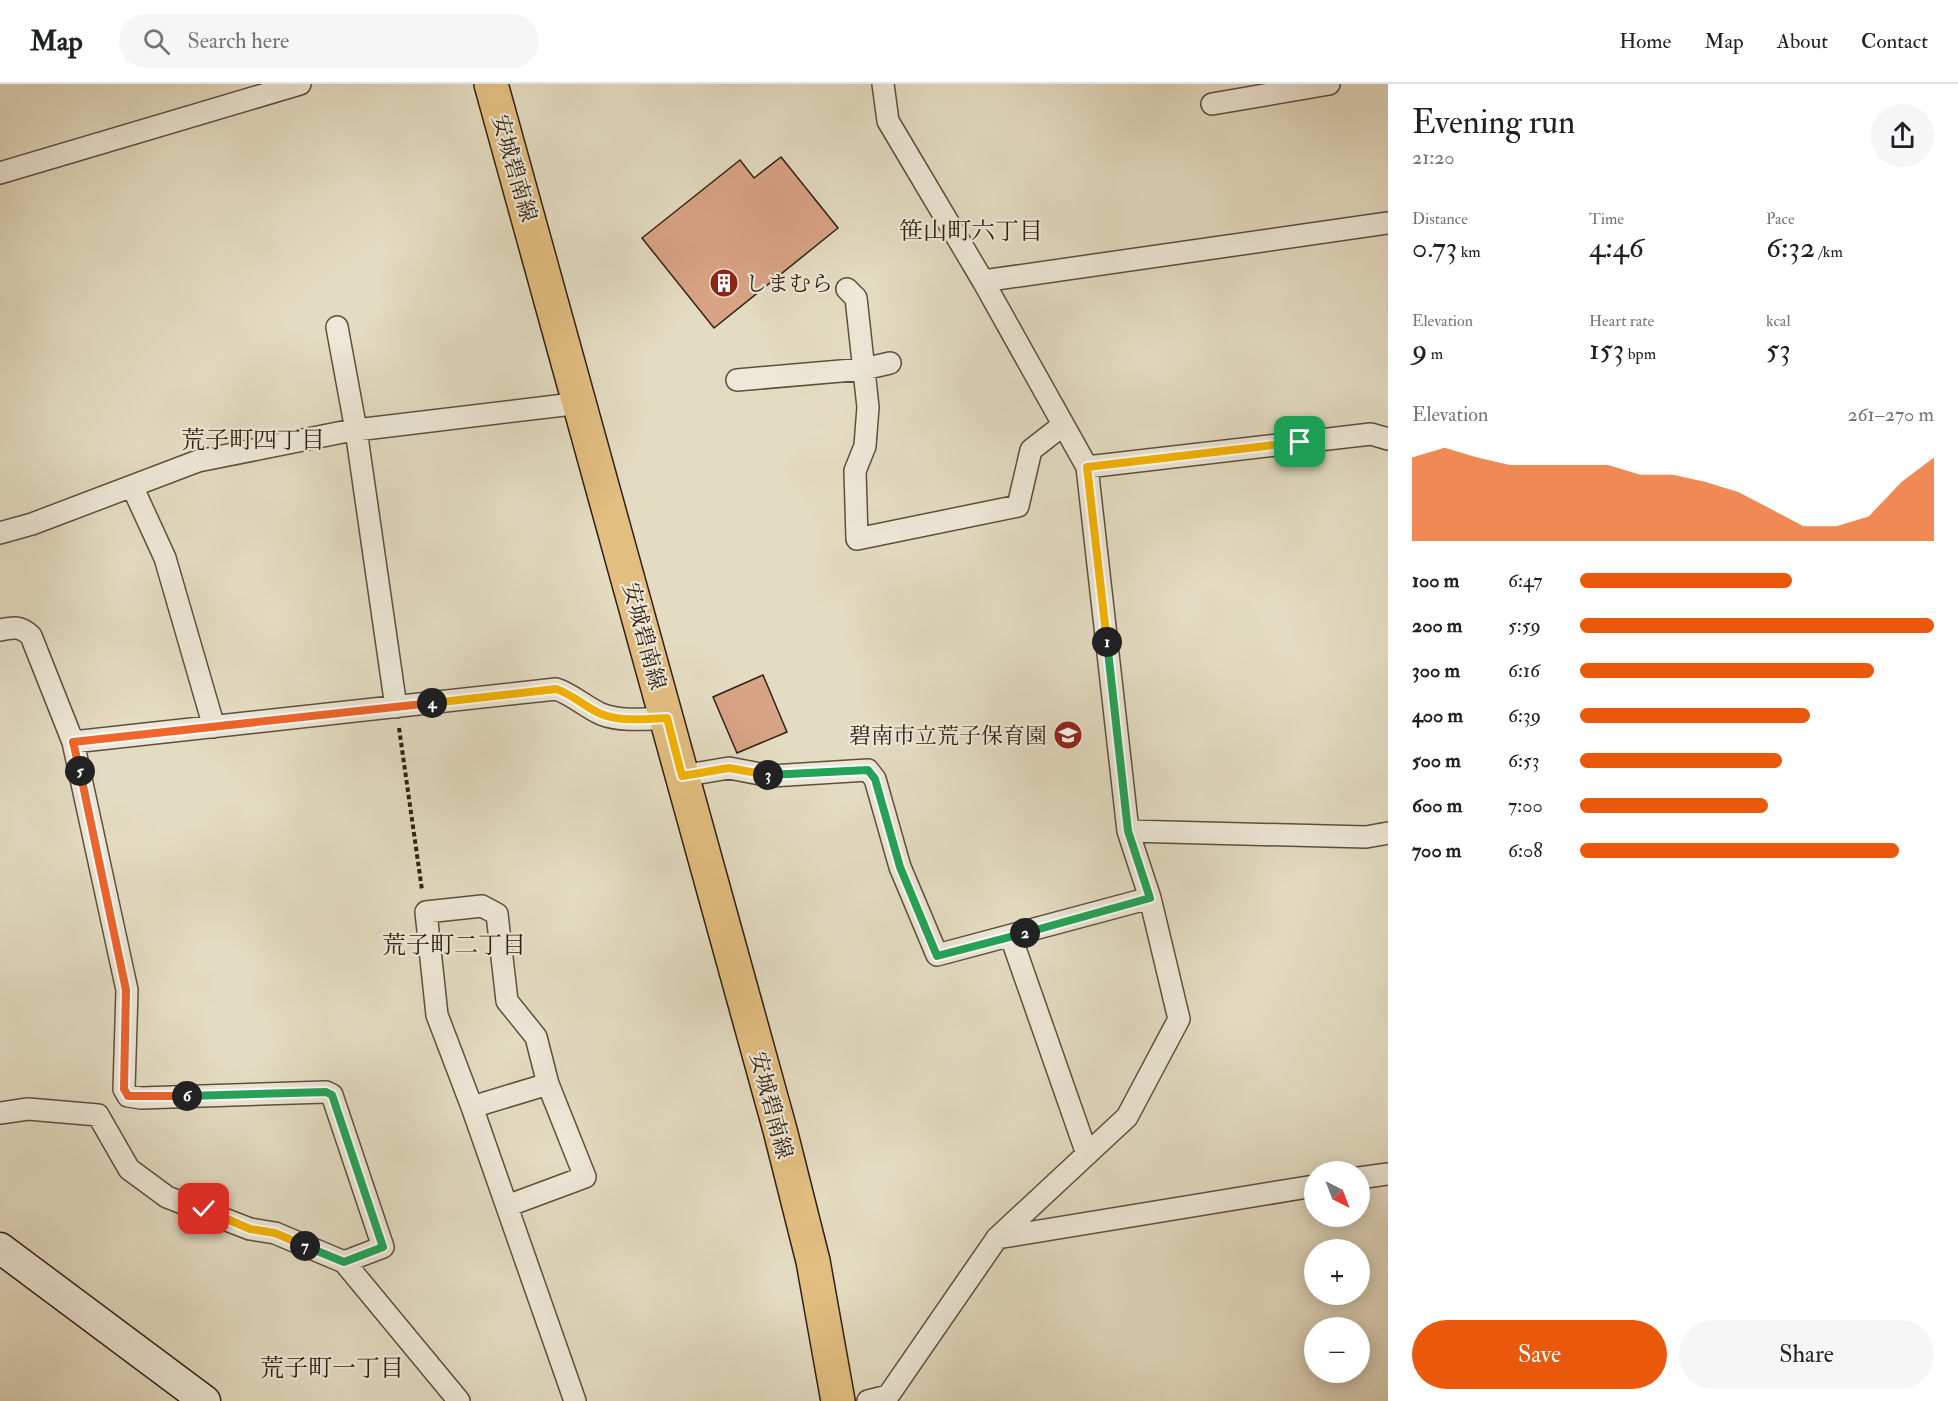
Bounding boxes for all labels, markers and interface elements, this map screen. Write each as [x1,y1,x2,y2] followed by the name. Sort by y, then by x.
[119,14,539,68] search box
[30,24,83,59] text: Map
[140,25,173,58] icon: search
[188,27,289,55] text: Search here
[1619,28,1671,55] text: Home
[1704,28,1744,55] text: Map
[1777,28,1828,55] text: About
[1861,28,1928,55] text: Contact
[1412,102,1575,143] text: Evening run
[1871,104,1934,167] button: share
[485,112,543,225] street label: 安城碧南線
[1412,145,1455,170] text: 21:20
[1412,209,1468,229] text: Distance
[1589,209,1624,229] text: Time
[1766,209,1795,229] text: Pace
[899,216,1043,247] district label: 笹山町六丁目
[1412,229,1457,266] text: 0.73
[1589,229,1644,266] text: 4:46
[1766,229,1815,266] text: 6:32
[1457,242,1481,262] text: km
[1815,242,1843,262] text: /km
[708,267,740,299] building icon: しまむら
[745,270,833,298] place label: しまむら
[1412,311,1473,331] text: Elevation
[1589,311,1654,331] text: Heart rate
[1766,311,1791,331] text: kcal
[1412,331,1427,368] text: 9
[1589,331,1624,368] text: 153
[1766,331,1791,368] text: 53
[1427,344,1443,364] text: m
[1624,344,1656,364] text: bpm
[1412,402,1488,427] text: Elevation
[1847,402,1934,427] text: 261–270 m
[1274,416,1325,467] pin
[181,425,325,456] district label: 荒子町四丁目
[1283,425,1316,458] icon: arrive
[1412,568,1459,593] text: 100 m
[1508,568,1543,593] text: 6:47
[616,580,672,693] street label: 安城碧南線
[1412,613,1462,638] text: 200 m
[1508,613,1541,638] text: 5:59
[1092,627,1122,657] pin: 1
[1104,632,1110,652] text: 1
[1412,658,1460,683] text: 300 m
[1508,658,1540,683] text: 6:16
[417,688,447,718] pin: 4
[428,693,436,713] text: 4
[1412,703,1463,728] text: 400 m
[1508,703,1541,728] text: 6:39
[1052,719,1084,751] school or university icon: 碧南市立荒子保育園
[849,722,1047,750] place label: 碧南市立荒子保育園
[1412,748,1461,773] text: 500 m
[1508,748,1540,773] text: 6:53
[65,756,95,786] pin: 5
[753,760,783,790] pin: 3
[76,761,84,781] text: 5
[765,765,771,785] text: 3
[1412,793,1462,818] text: 600 m
[1508,793,1543,818] text: 7:00
[1412,838,1461,863] text: 700 m
[1508,838,1543,863] text: 6:08
[1010,918,1040,948] pin: 2
[1021,923,1029,943] text: 2
[382,930,526,961] district label: 荒子町二丁目
[743,1049,799,1162] street label: 安城碧南線
[172,1081,202,1111] pin: 6
[183,1086,191,1106] text: 6
[1304,1161,1370,1227] north arrow
[1304,1161,1370,1383] map controls
[178,1183,229,1234] pin
[187,1192,220,1225] icon: check
[290,1231,320,1261] pin: 7
[301,1236,309,1256] text: 7
[1304,1239,1370,1305] button: +
[1304,1317,1370,1383] button: −
[1412,1320,1667,1389] button: Save
[1679,1320,1934,1389] button: Share
[260,1353,404,1384] district label: 荒子町一丁目

